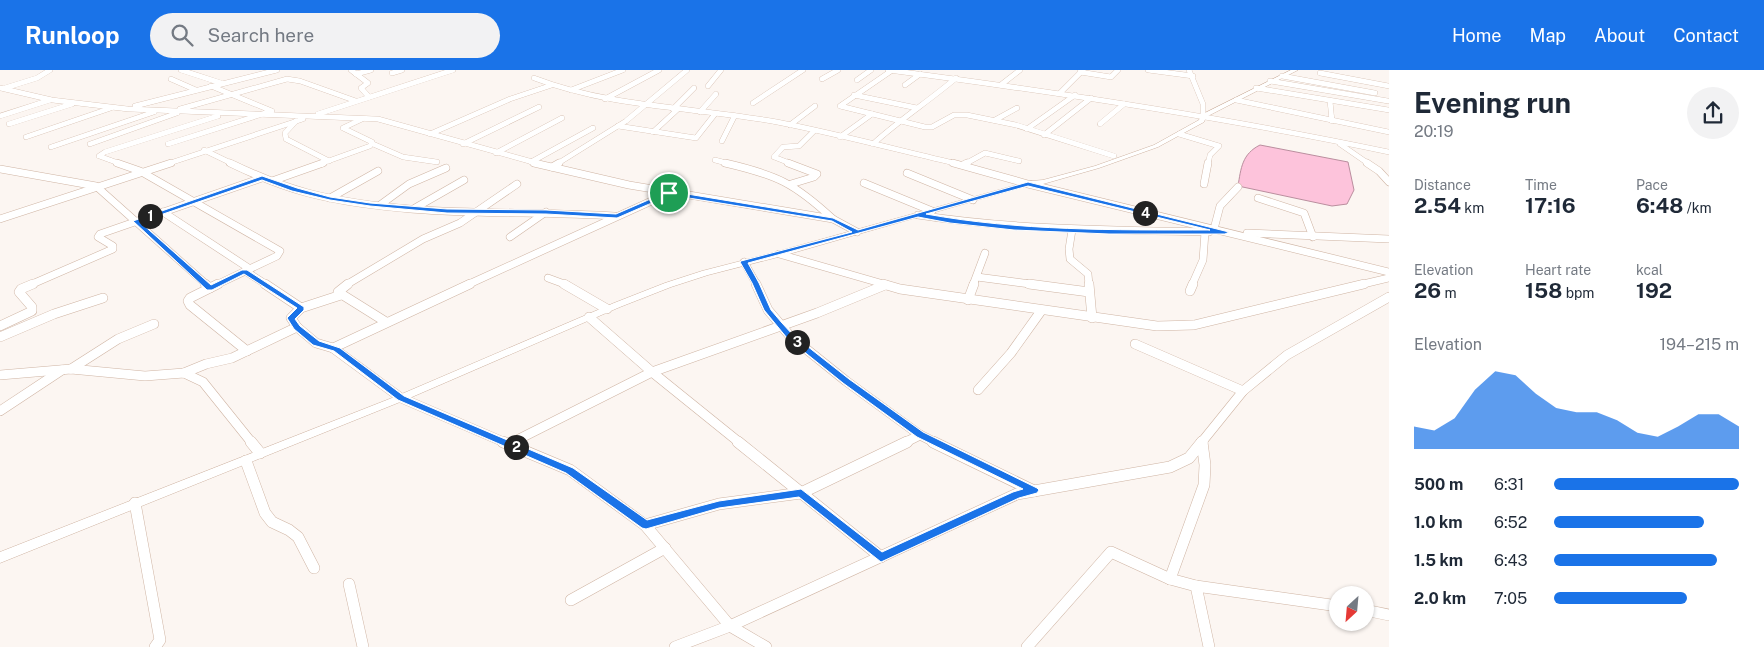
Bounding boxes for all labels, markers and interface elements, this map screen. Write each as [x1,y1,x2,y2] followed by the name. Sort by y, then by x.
[150,13,500,58] search box
[25,21,120,49] text: Runloop
[168,21,196,49] icon: search
[208,24,314,46] text: Search here
[1452,25,1502,46] text: Home
[1530,25,1566,46] text: Map
[1594,25,1645,46] text: About
[1673,25,1739,46] text: Contact
[1414,86,1571,119] text: Evening run
[1687,87,1739,139] button: share
[1414,122,1453,141] text: 20:19
[648,172,690,214] pin
[1414,177,1471,193] text: Distance
[1525,177,1557,193] text: Time
[1636,177,1668,193] text: Pace
[655,179,683,207] icon: arrive
[1414,193,1461,218] text: 2.54
[1525,193,1576,218] text: 17:16
[1636,193,1683,218] text: 6:48
[1132,200,1158,226] pin: 4
[1461,200,1484,216] text: km
[1683,200,1712,216] text: /km
[138,204,162,228] pin: 1
[1141,205,1150,221] text: 4
[148,208,154,224] text: 1
[1414,262,1473,278] text: Elevation
[1525,262,1591,278] text: Heart rate
[1636,262,1663,278] text: kcal
[1414,278,1441,303] text: 26
[1525,278,1562,303] text: 158
[1636,278,1672,303] text: 192
[1441,285,1457,301] text: m
[1562,285,1594,301] text: bpm
[784,330,810,354] pin: 3
[793,334,802,350] text: 3
[1414,335,1482,354] text: Elevation
[1660,335,1739,354] text: 194–215 m
[504,434,528,460] pin: 2
[512,439,521,455] text: 2
[1414,475,1463,494] text: 500 m
[1494,475,1524,494] text: 6:31
[1414,513,1463,532] text: 1.0 km
[1494,513,1527,532] text: 6:52
[1414,551,1463,570] text: 1.5 km
[1494,551,1528,570] text: 6:43
[1329,586,1374,631] north arrow
[1329,586,1374,631] map controls
[1414,589,1466,608] text: 2.0 km
[1494,589,1527,608] text: 7:05

